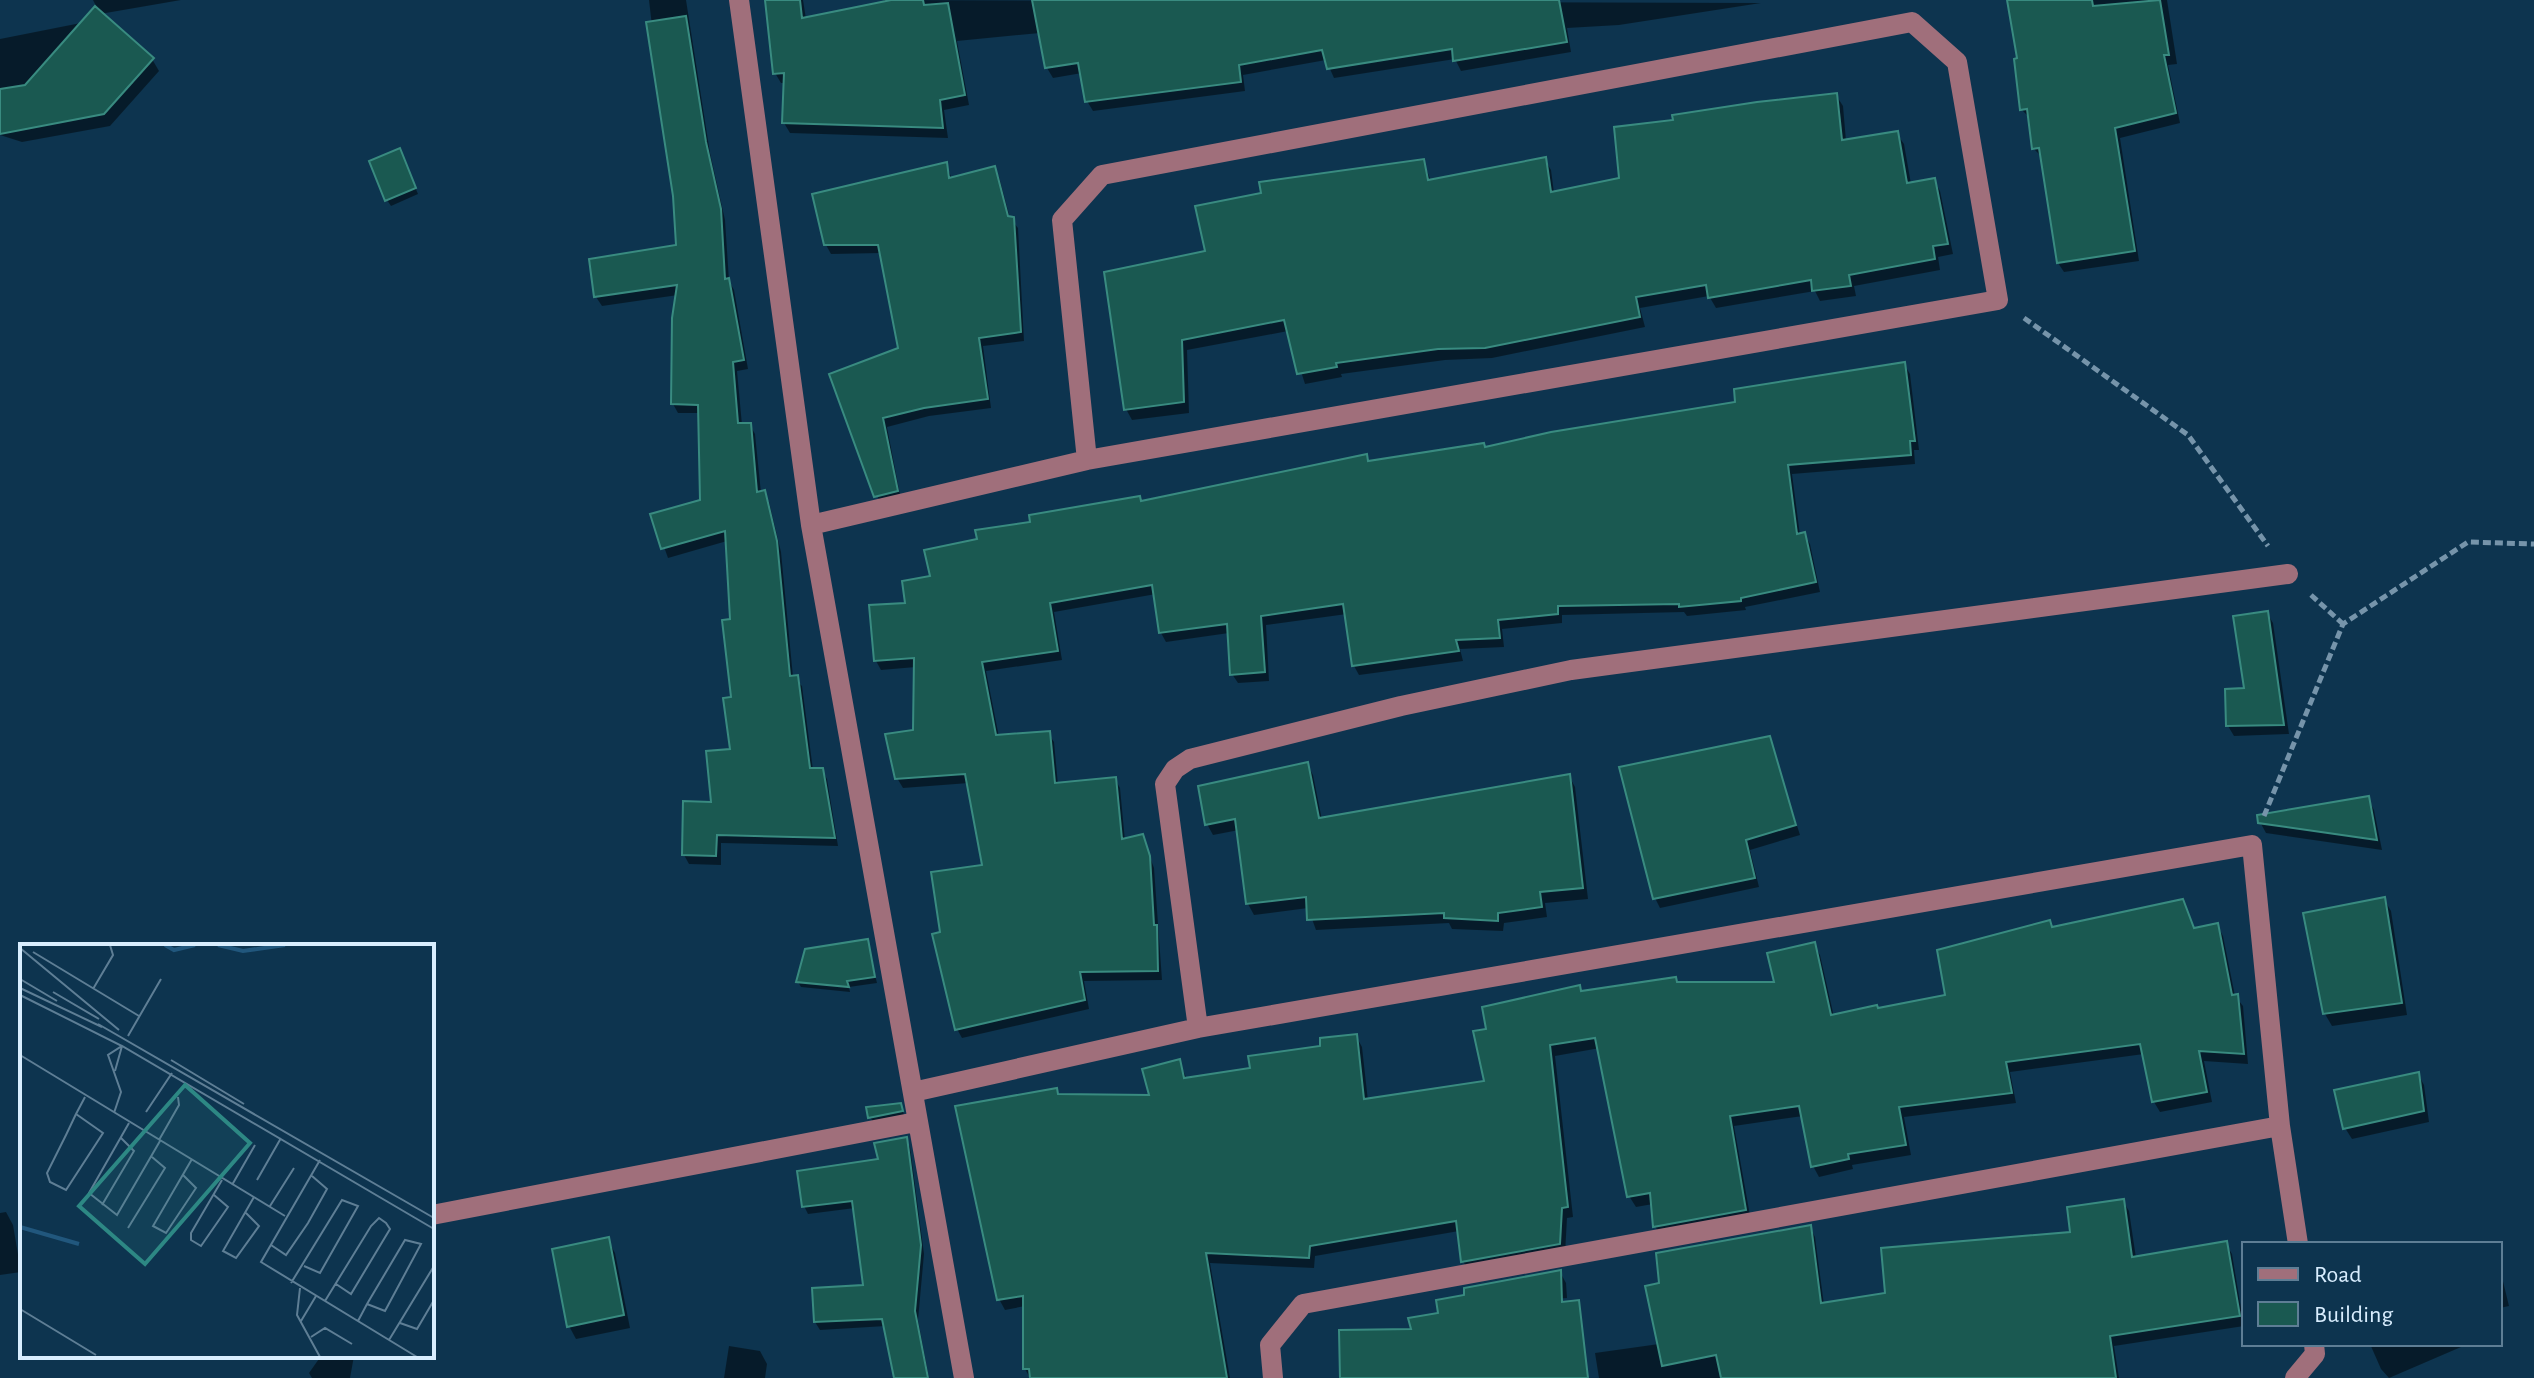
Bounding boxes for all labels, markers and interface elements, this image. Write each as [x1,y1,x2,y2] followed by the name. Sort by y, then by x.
[20,944,434,1358] inset map
[2242,1242,2502,1346] legend
[2314,1263,2362,1287] text: Road
[2314,1303,2393,1327] text: Building

